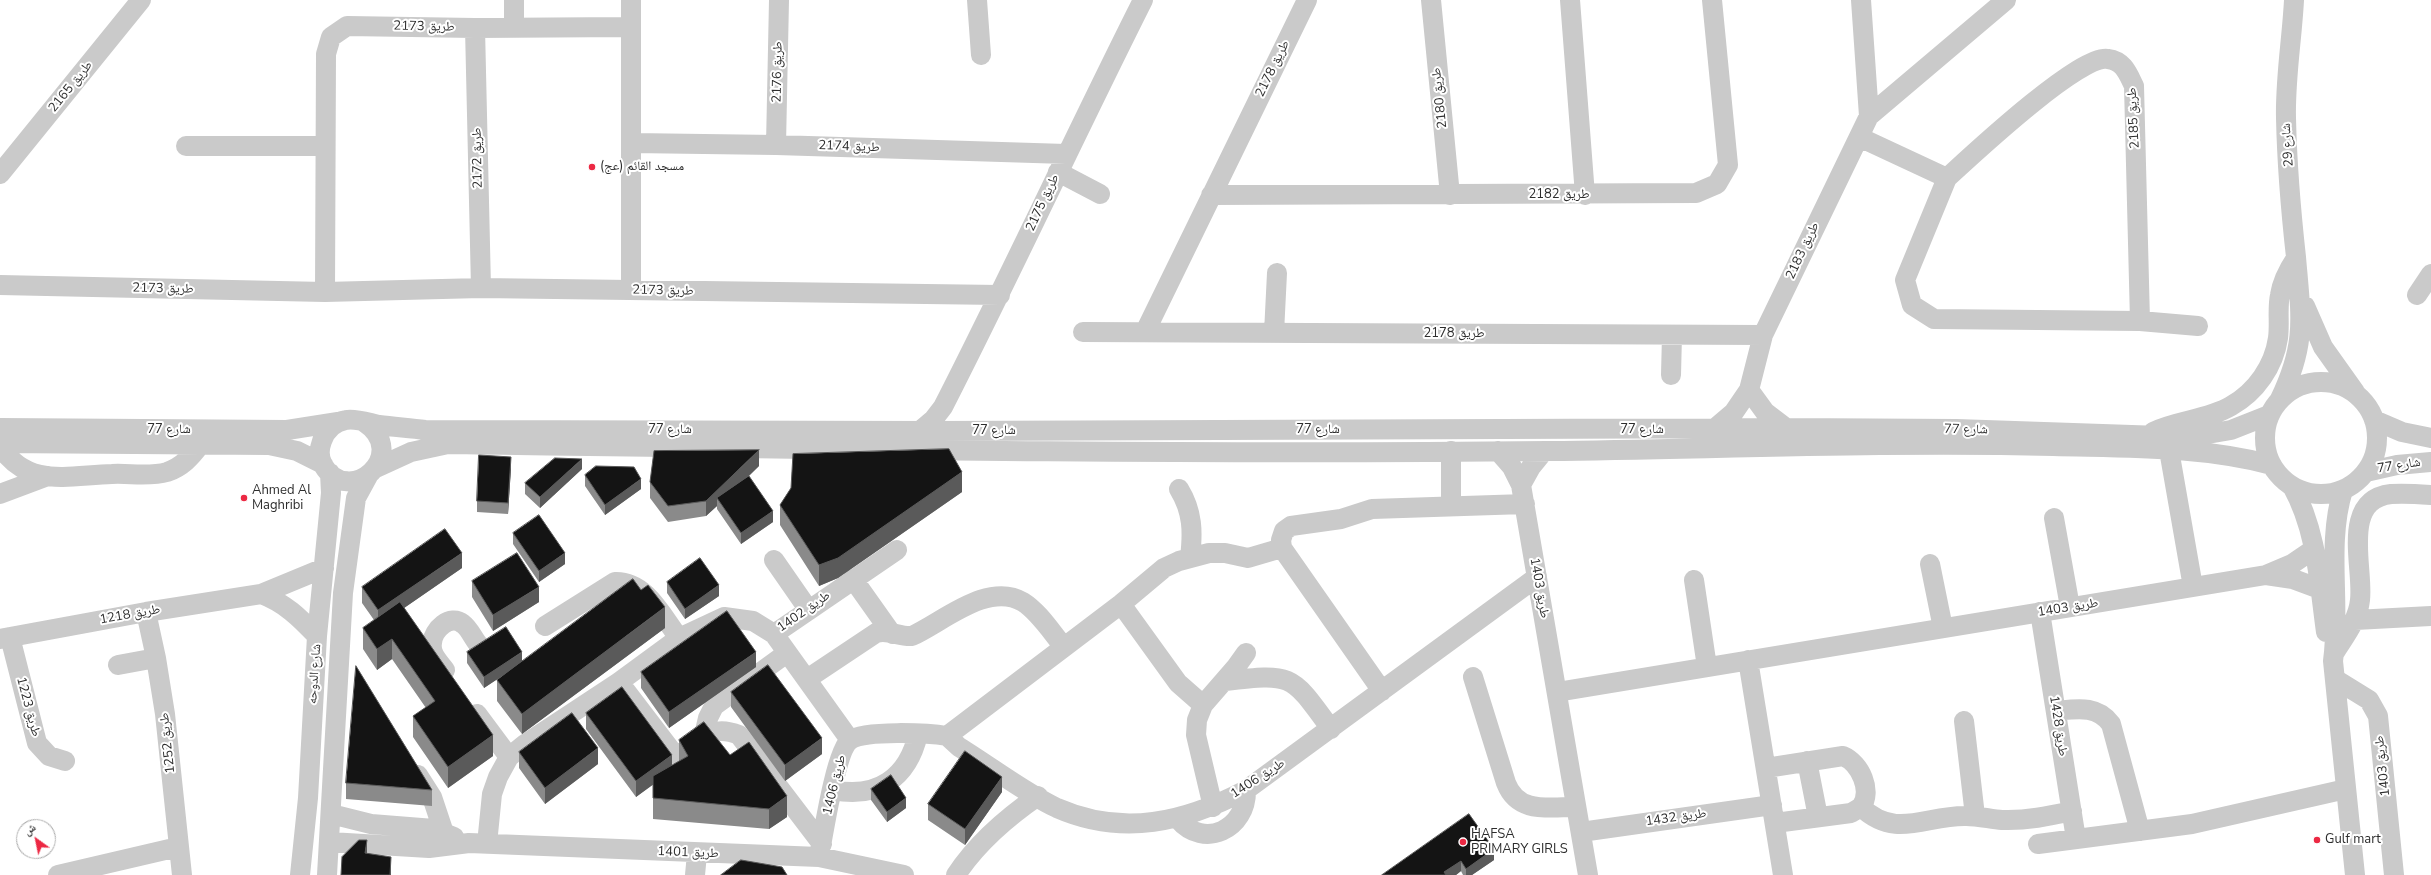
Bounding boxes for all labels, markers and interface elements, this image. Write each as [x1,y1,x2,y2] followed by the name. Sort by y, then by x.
[393,19,455,35] street label: طريق 2173
[1253,38,1293,100] street label: طريق 2178
[770,41,786,103] street label: طريق 2176
[46,58,96,116] street label: طريق 2165
[1429,67,1451,129] street label: طريق 2180
[2125,87,2143,149] street label: طريق 2185
[2279,123,2297,167] street label: شارع 29
[470,127,486,189] street label: طريق 2172
[818,138,880,156] street label: طريق 2174
[600,159,684,175] place label: مسجد القائم (عج)
[587,162,597,172] marker: مسجد القائم (عج)
[1023,172,1063,234] street label: طريق 2175
[1528,187,1590,203] street label: طريق 2182
[1783,220,1823,282] street label: طريق 2183
[132,281,194,297] street label: طريق 2173
[632,283,694,299] street label: طريق 2173
[1423,326,1485,342] street label: طريق 2178
[147,422,191,438] street label: شارع 77
[648,422,692,438] street label: شارع 77
[1296,422,1340,438] street label: شارع 77
[1620,422,1664,438] street label: شارع 77
[1944,422,1988,438] street label: شارع 77
[972,423,1016,439] street label: شارع 77
[2376,455,2422,477] street label: شارع 77
[252,483,311,514] place label: Ahmed Al Maghribi
[239,493,249,503] marker: Ahmed Al Maghribi
[1526,557,1552,619] street label: طريق 1403
[774,588,834,636] street label: طريق 1402
[2037,596,2099,620] street label: طريق 1403
[99,602,161,628] street label: طريق 1218
[305,643,325,705] street label: شارع الدوحه
[13,675,43,739] street label: طريق 1223
[2046,695,2070,757] street label: طريق 1428
[157,712,179,774] street label: طريق 1252
[2372,735,2394,797] street label: طريق 1403
[820,753,850,817] street label: طريق 1406
[1228,756,1288,802] street label: طريق 1406
[1645,806,1707,830] street label: طريق 1432
[16,819,56,859] north arrow
[21,820,39,839] text: ش
[1471,827,1568,858] place label: HAFSA PRIMARY GIRLS
[2325,832,2381,848] place label: Gulf mart
[2312,835,2322,845] marker: Gulf mart
[1458,837,1468,847] marker: HAFSA PRIMARY GIRLS
[657,844,719,862] street label: طريق 1401

